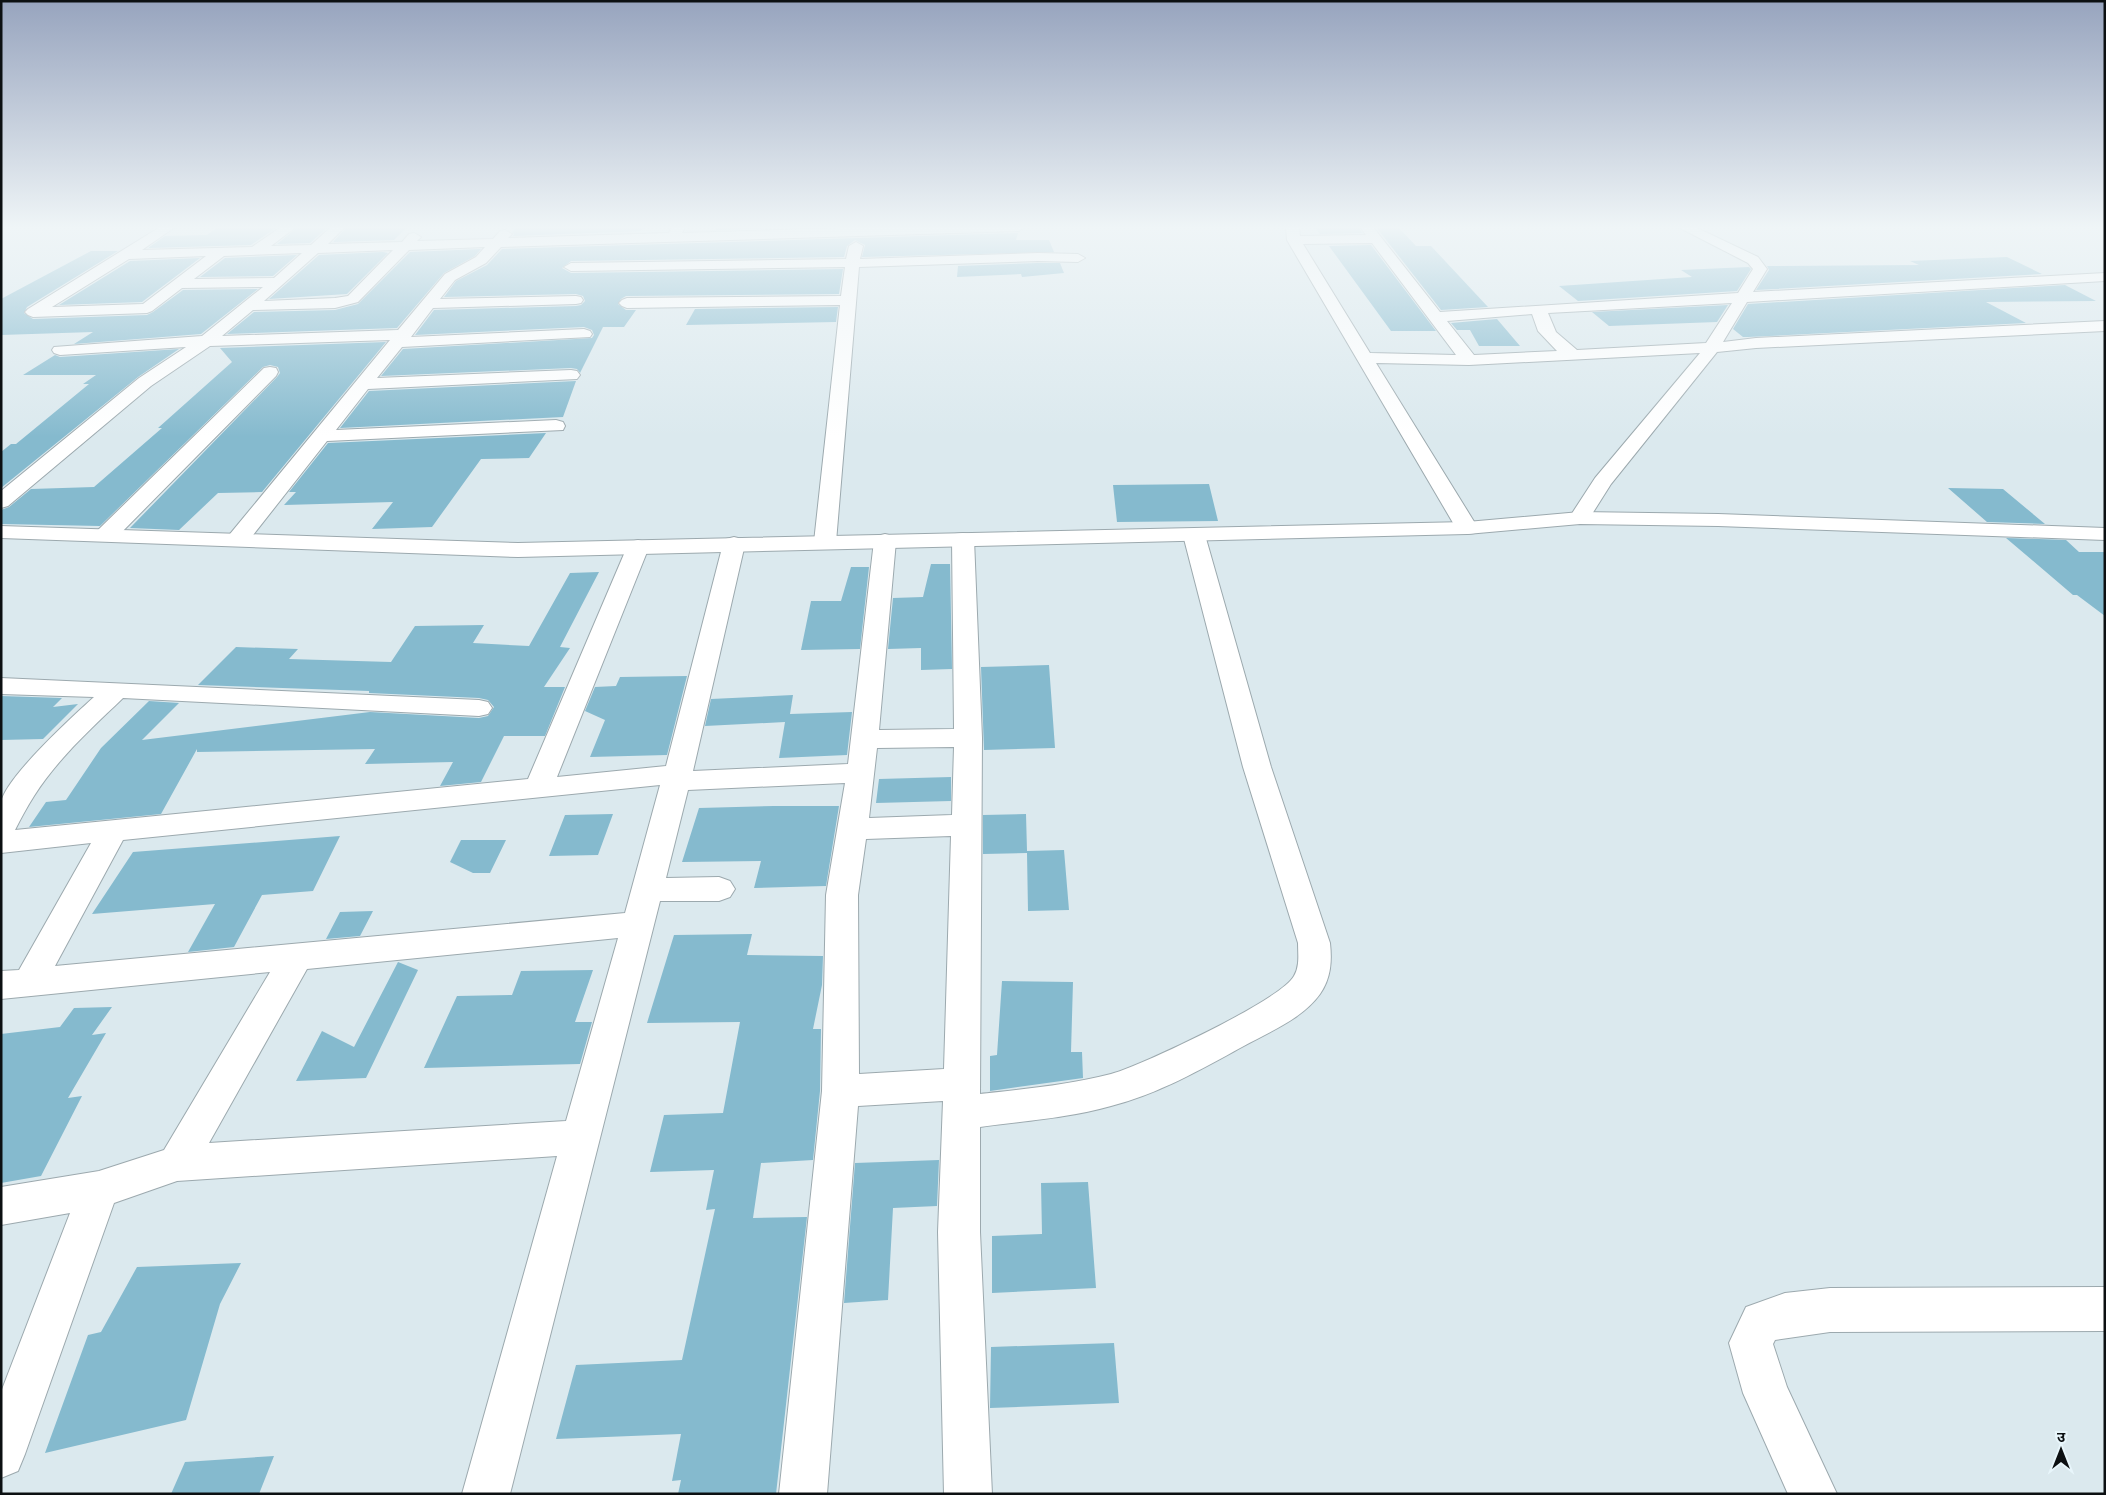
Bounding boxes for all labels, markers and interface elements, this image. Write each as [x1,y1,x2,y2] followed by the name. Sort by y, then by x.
[2036,1425,2086,1475] north arrow
[2057,1427,2066,1447] text: उ

